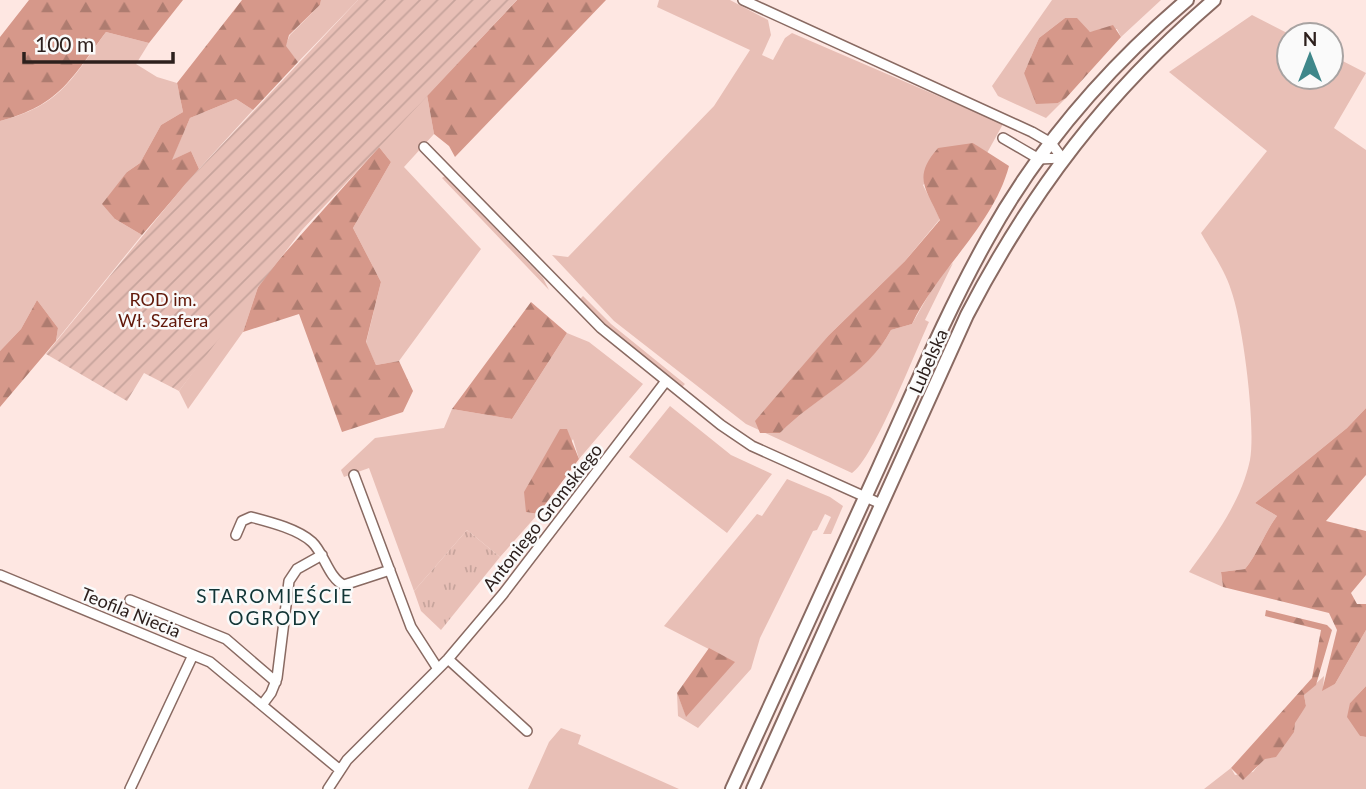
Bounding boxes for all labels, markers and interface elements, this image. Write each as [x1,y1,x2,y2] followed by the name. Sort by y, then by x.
[24,21,173,65] scale bar
[1275,21,1345,91] north arrow
[1303,27,1317,50] text: N
[35,31,94,56] text: 100 m
[118,288,208,331] park label: ROD im. Wł. Szafera
[904,325,952,397] street label: Lubelska
[478,439,606,595] street label: Antoniego Gromskiego
[78,582,184,642] street label: Teofila Niecia
[196,584,354,629] district label: STAROMIEŚCIE OGRODY

